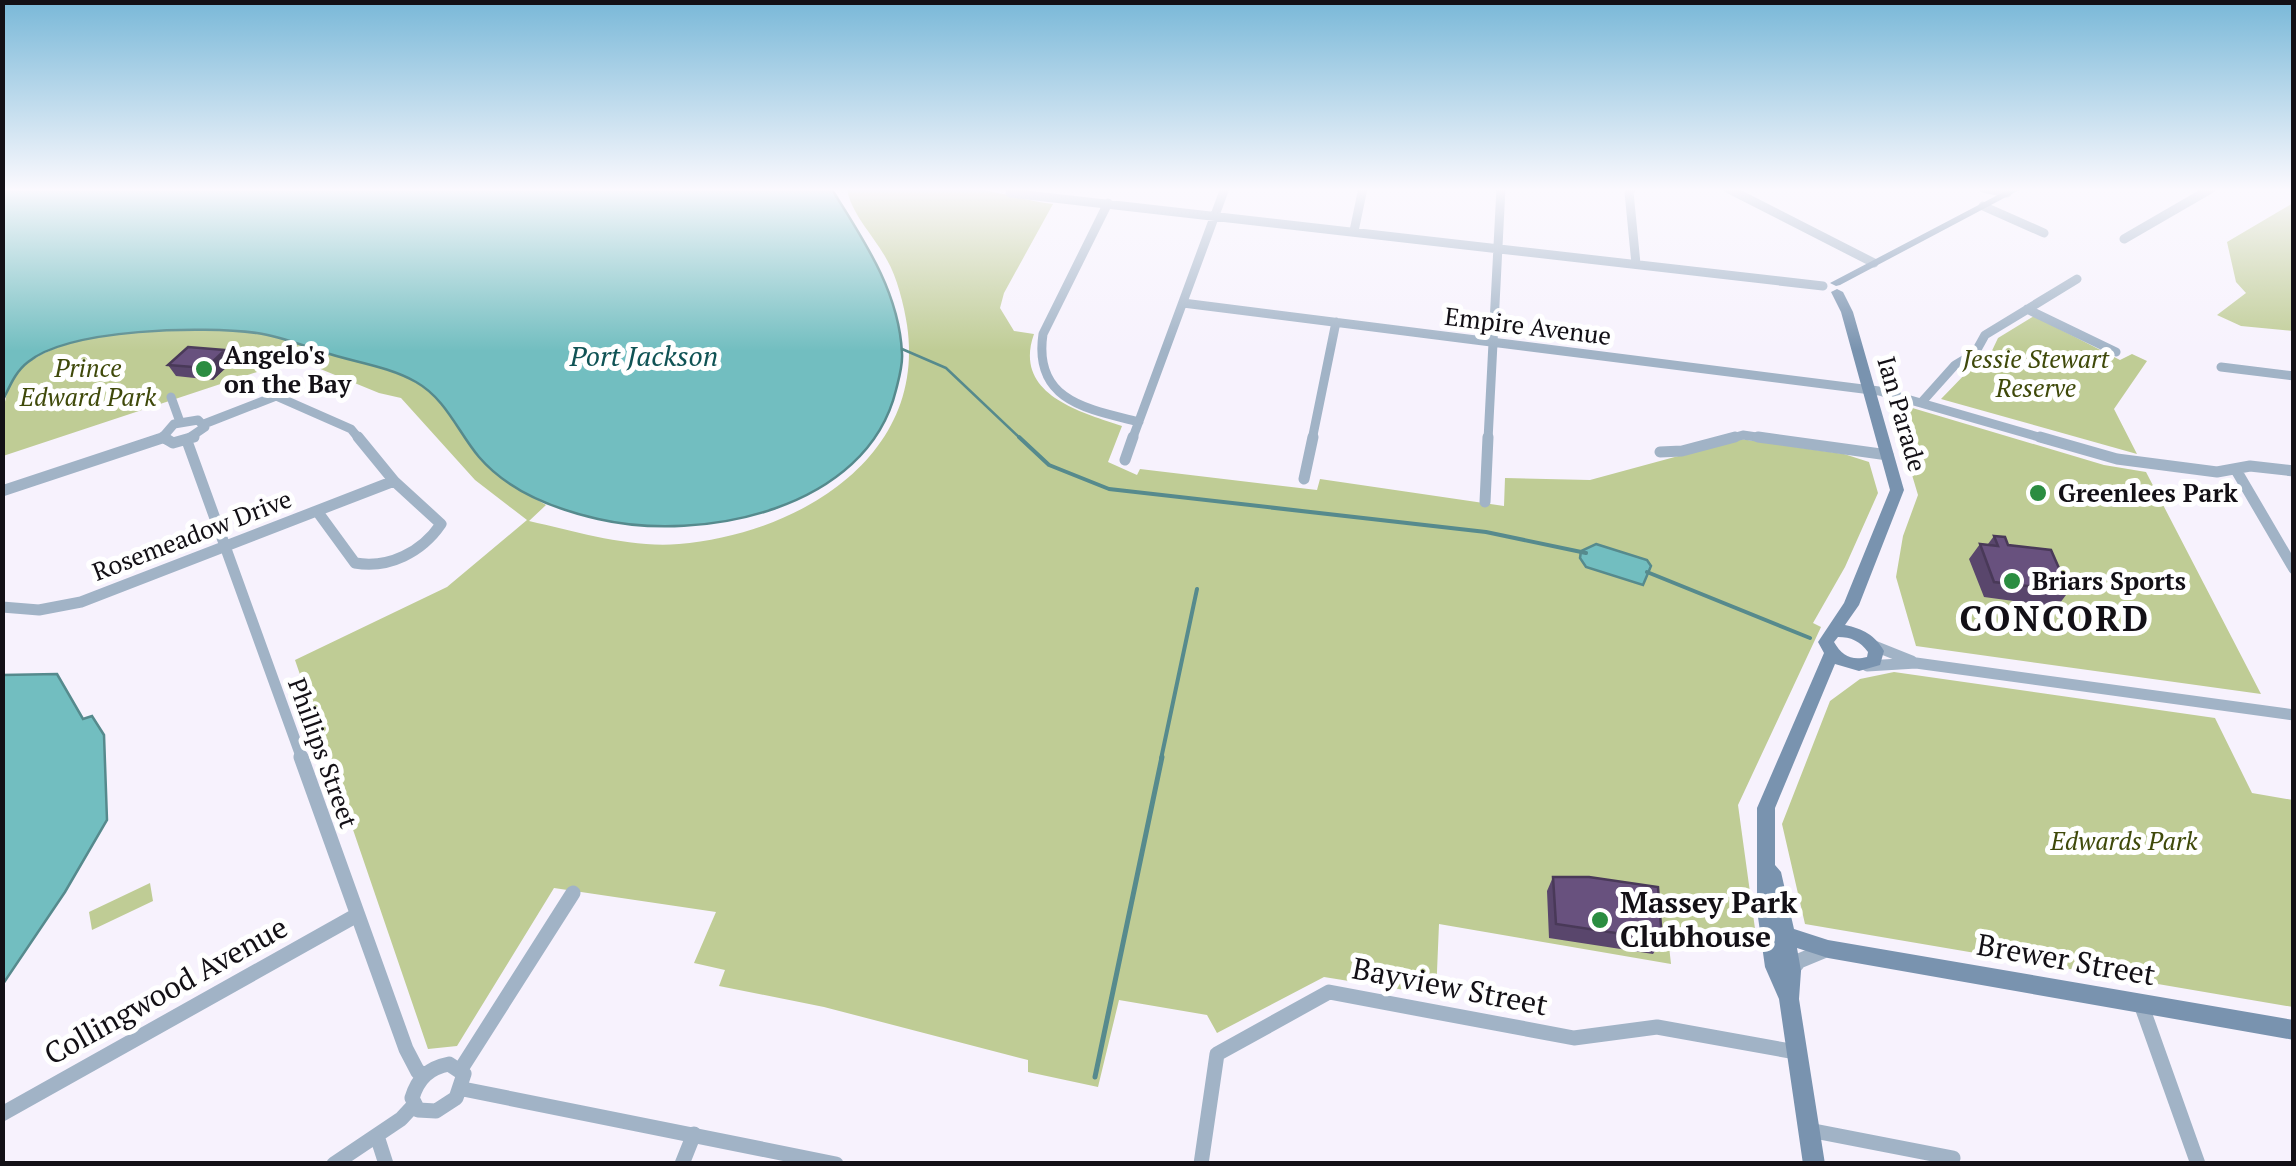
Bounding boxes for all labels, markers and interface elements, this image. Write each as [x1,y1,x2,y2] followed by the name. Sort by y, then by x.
[1443,299,1613,352] street label: Empire Avenue
[569,337,718,374] water label: Port Jackson
[224,338,352,400] place label: Angelo's on the Bay
[1962,342,2110,404] park label: Jessie Stewart Reserve
[19,351,157,413] park label: Prince Edward Park
[1870,352,1935,475] street label: Ian Parade
[193,358,215,380] marker: Angelo's on the Bay
[2058,476,2238,509] place label: Greenlees Park
[88,481,296,588] street label: Rosemeadow Drive
[2027,482,2049,504] marker: Greenlees Park
[2032,564,2186,597] place label: Briars Sports
[2001,570,2023,592] marker: Briars Sports
[1960,595,2150,641] district label: CONCORD
[281,673,366,832] street label: Phillips Street
[2050,824,2198,857] park label: Edwards Park
[1620,882,1798,956] place label: Massey Park Clubhouse
[37,907,294,1074] street label: Collingwood Avenue
[1589,909,1611,931] marker: Massey Park Clubhouse
[1974,924,2159,994] street label: Brewer Street
[1349,947,1551,1025] street label: Bayview Street

